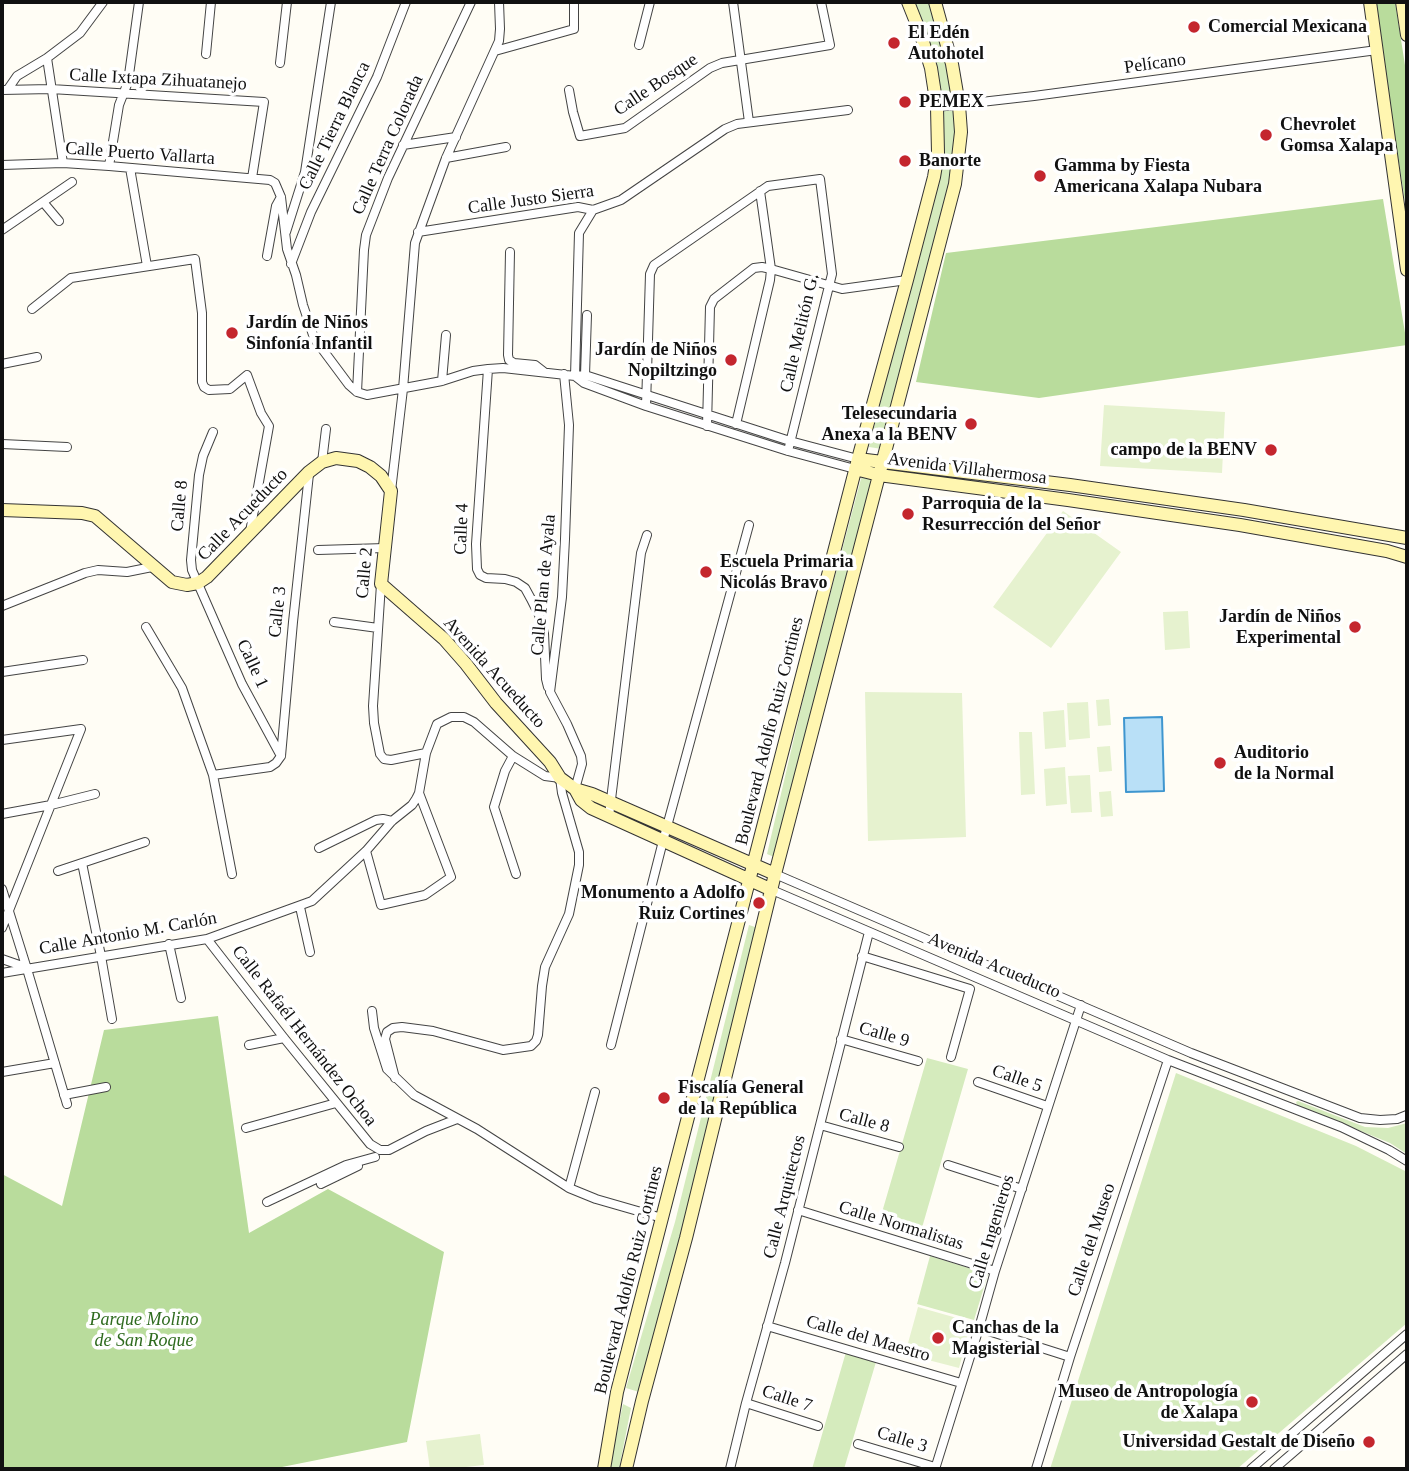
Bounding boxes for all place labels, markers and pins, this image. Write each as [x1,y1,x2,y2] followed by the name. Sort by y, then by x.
[1208,16,1367,38] place label: Comercial Mexicana
[1186,19,1202,35] marker: Comercial Mexicana
[908,22,984,64] place label: El Edén Autohotel
[886,35,902,51] marker: El Edén Autohotel
[919,91,984,113] place label: PEMEX
[897,94,913,110] marker: PEMEX
[1280,114,1394,156] place label: Chevrolet Gomsa Xalapa
[1258,127,1274,143] marker: Chevrolet Gomsa Xalapa
[919,150,981,172] place label: Banorte
[897,153,913,169] marker: Banorte
[1054,155,1262,198] place label: Gamma by Fiesta Americana Xalapa Nubara
[1032,168,1048,184] marker: Gamma by Fiesta Americana Xalapa Nubara
[246,312,373,354] place label: Jardín de Niños Sinfonía Infantil
[224,325,240,341] marker: Jardín de Niños Sinfonía Infantil
[595,339,717,382] place label: Jardín de Niños Nopiltzingo
[723,352,739,368] marker: Jardín de Niños Nopiltzingo
[821,403,957,446] place label: Telesecundaria Anexa a la BENV
[963,416,979,432] marker: Telesecundaria Anexa a la BENV
[1110,439,1257,461] place label: campo de la BENV
[1263,442,1279,458] marker: campo de la BENV
[922,493,1101,536] place label: Parroquia de la Resurrección del Señor
[900,506,916,522] marker: Parroquia de la Resurrección del Señor
[720,551,853,594] place label: Escuela Primaria Nicolás Bravo
[698,564,714,580] marker: Escuela Primaria Nicolás Bravo
[1219,606,1341,648] place label: Jardín de Niños Experimental
[1347,619,1363,635] marker: Jardín de Niños Experimental
[1234,742,1334,784] place label: Auditorio de la Normal
[1212,755,1228,771] marker: Auditorio de la Normal
[581,882,745,924] place label: Monumento a Adolfo Ruiz Cortines
[751,895,767,911] marker: Monumento a Adolfo Ruiz Cortines
[678,1077,803,1120] place label: Fiscalía General de la República
[656,1090,672,1106] marker: Fiscalía General de la República
[952,1317,1059,1360] place label: Canchas de la Magisterial
[930,1330,946,1346] marker: Canchas de la Magisterial
[1058,1381,1238,1424] place label: Museo de Antropología de Xalapa
[1244,1394,1260,1410] marker: Museo de Antropología de Xalapa
[1122,1431,1355,1453] place label: Universidad Gestalt de Diseño
[1361,1434,1377,1450] marker: Universidad Gestalt de Diseño

